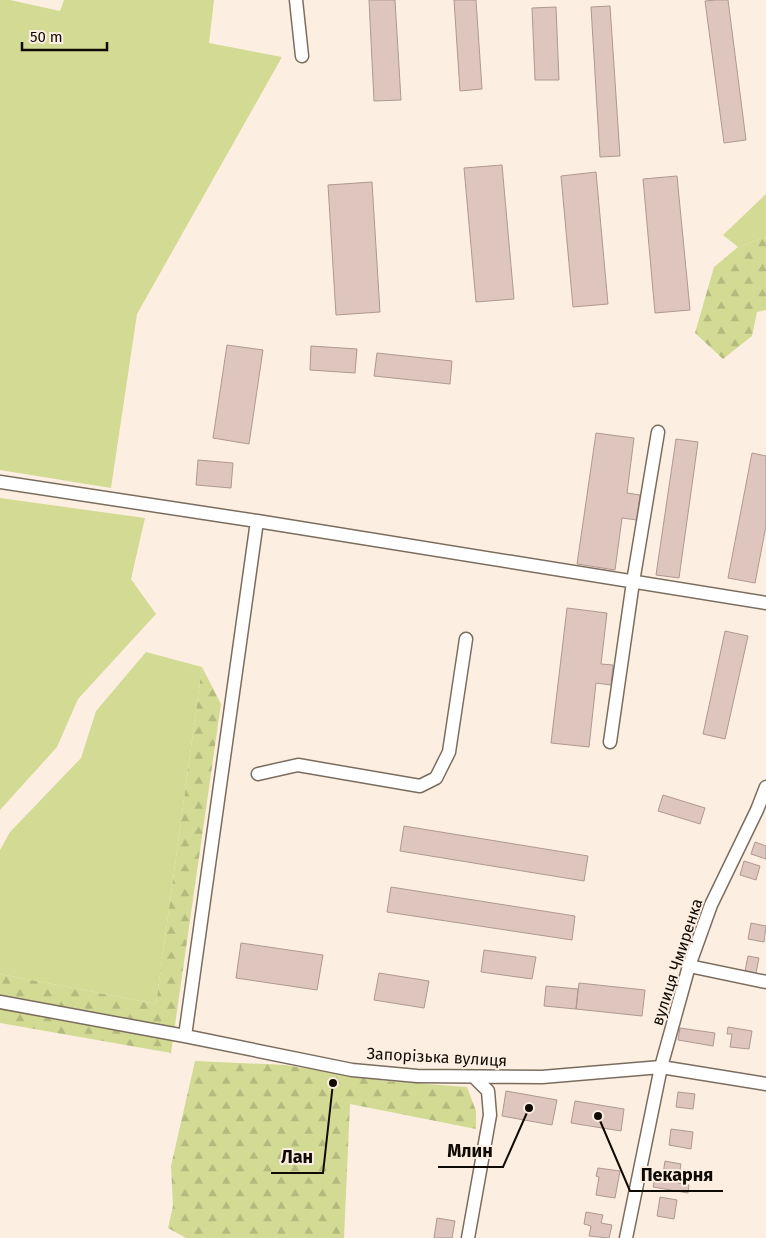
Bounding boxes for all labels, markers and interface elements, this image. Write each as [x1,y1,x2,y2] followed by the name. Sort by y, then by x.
[22,20,108,52] scale bar
[30,28,63,46] text: 50 m
[648,896,706,1028] street label: вулиця Чмиренка
[366,1044,508,1070] street label: Запорізька вулиця
[438,1134,503,1167] callout: Млин
[271,1140,323,1173] callout: Лан
[447,1140,493,1162] text: Млин
[281,1146,313,1168] text: Лан
[630,1158,723,1191] callout: Пекарня
[641,1164,713,1186] text: Пекарня

